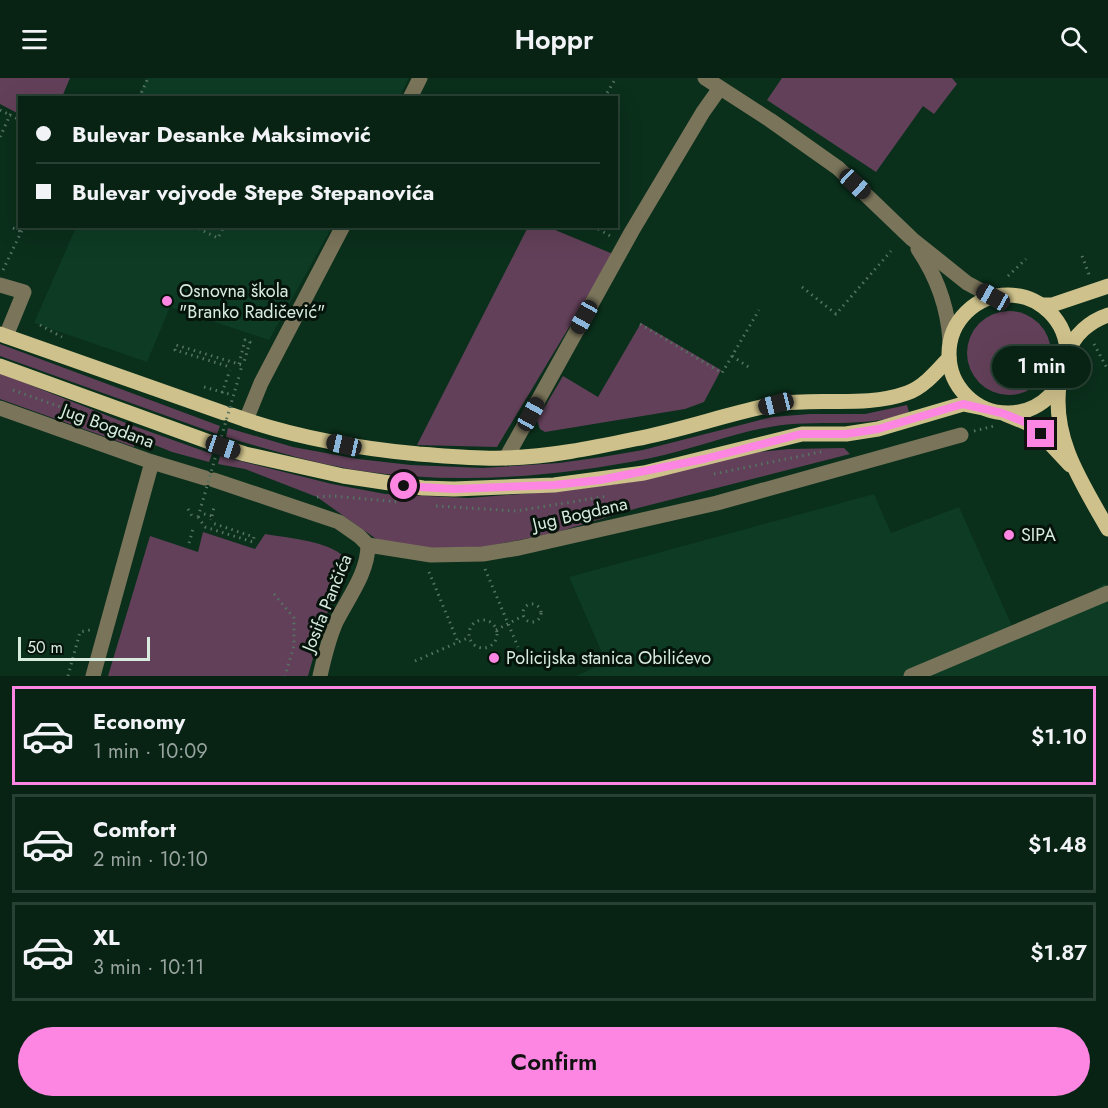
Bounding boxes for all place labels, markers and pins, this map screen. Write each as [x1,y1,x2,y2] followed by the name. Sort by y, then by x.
[179,278,325,325] place label: Osnovna škola "Branko Radičević"
[160,294,174,308] marker: Osnovna škola "Branko Radičević"
[1021,522,1056,548] place label: SIPA
[1002,528,1016,542] marker: SIPA
[506,645,711,671] place label: Policijska stanica Obilićevo
[487,651,501,665] marker: Policijska stanica Obilićevo

